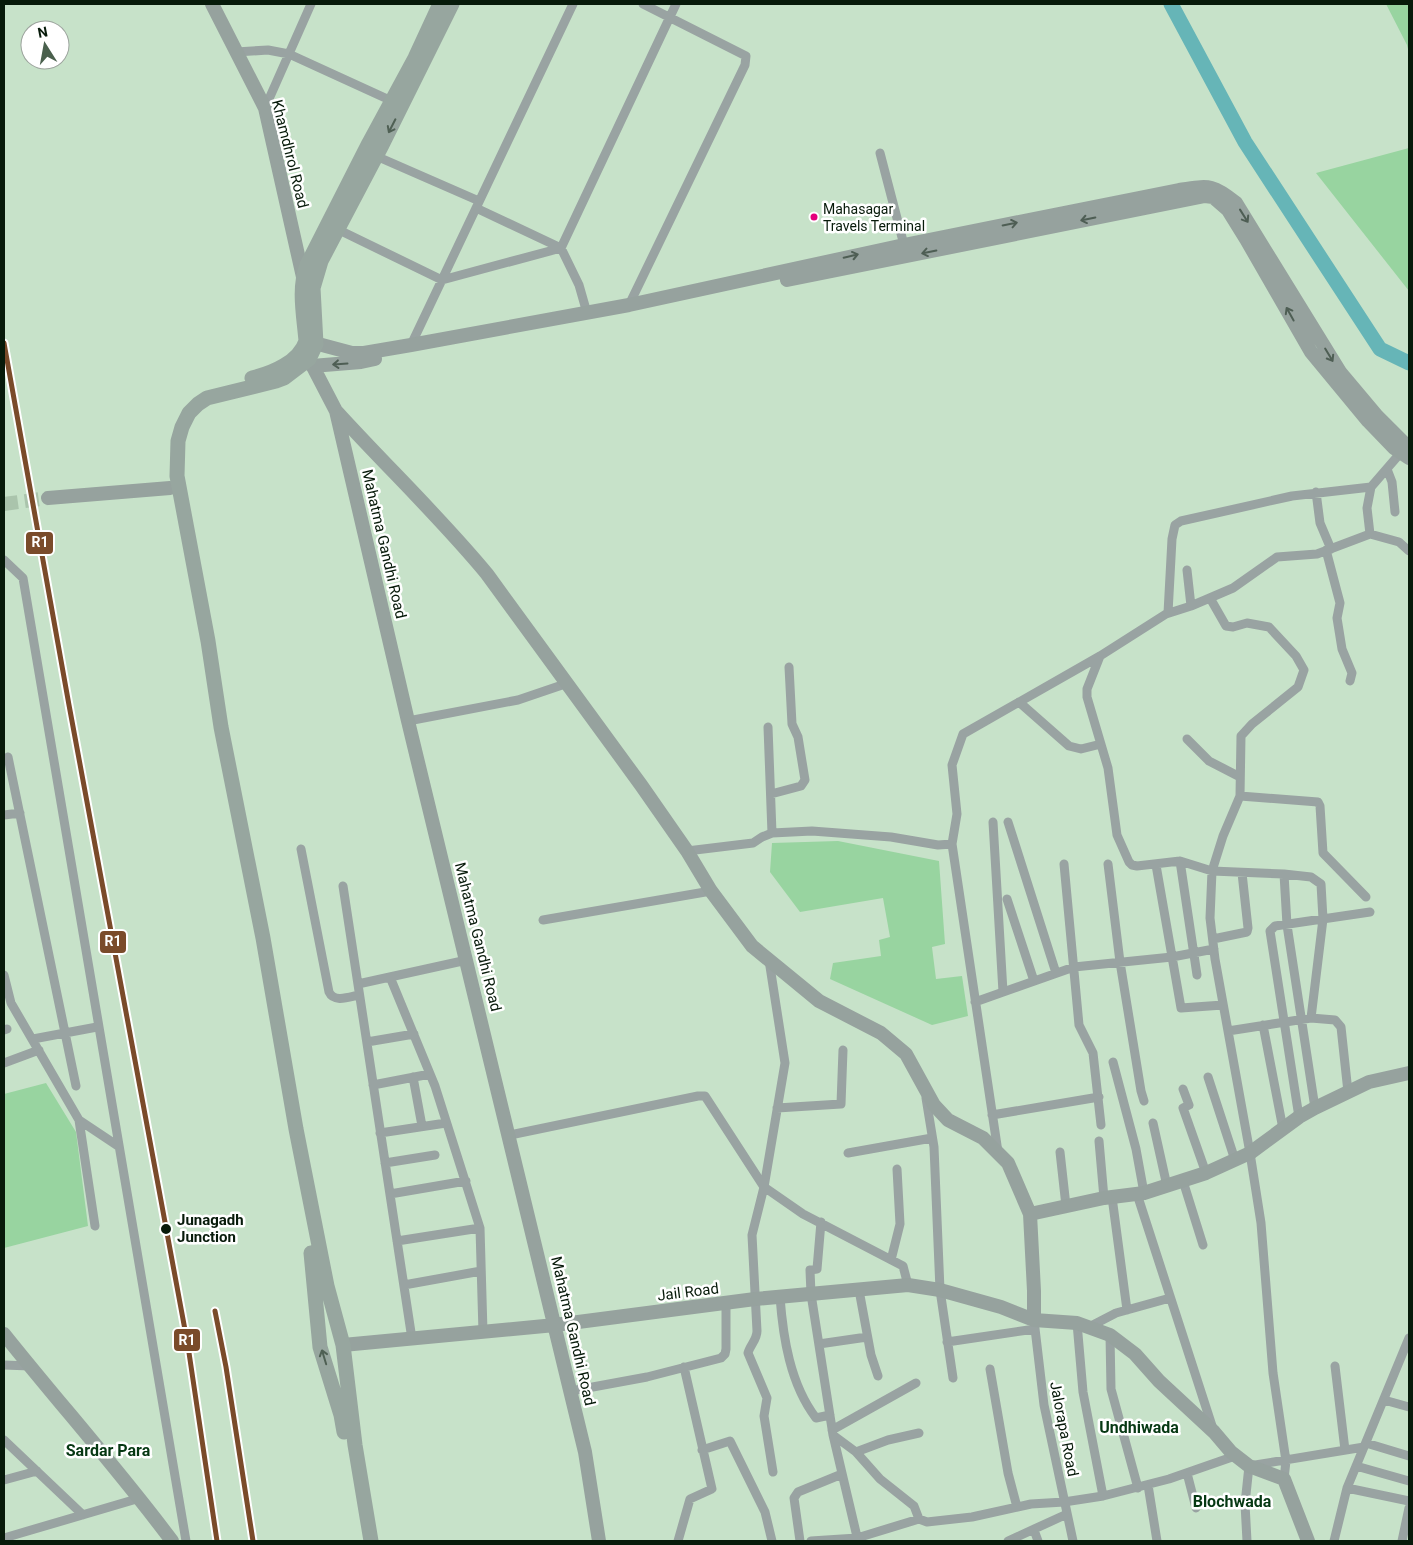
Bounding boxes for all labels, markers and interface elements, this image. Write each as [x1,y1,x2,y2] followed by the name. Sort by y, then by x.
[20,20,70,70] north arrow
[36,23,49,41] text: N
[268,98,312,210] street label: Khamdhrol Road
[387,118,396,133] one-way arrow
[823,201,925,234] place label: Mahasagar Travels Terminal
[1240,209,1250,223] one-way arrow
[809,212,819,222] marker: Mahasagar Travels Terminal
[1081,215,1097,224] one-way arrow
[1002,218,1018,228] one-way arrow
[922,248,938,258] one-way arrow
[843,251,859,260] one-way arrow
[1284,307,1294,322] one-way arrow
[1325,347,1335,361] one-way arrow
[332,359,348,368] one-way arrow
[358,468,410,620] street label: Mahatma Gandhi Road
[25,531,54,555] line badge: R1
[31,534,49,550] text: R1
[451,861,505,1013] street label: Mahatma Gandhi Road
[99,930,127,954] line badge: R1
[104,933,122,949] text: R1
[177,1211,244,1246] place label: Junagadh Junction
[159,1222,173,1236] marker: Junagadh Junction
[547,1255,599,1407] street label: Mahatma Gandhi Road
[656,1279,720,1305] street label: Jail Road
[173,1328,201,1352] line badge: R1
[178,1332,196,1348] text: R1
[318,1350,328,1366] one-way arrow
[1046,1380,1082,1478] street label: Jalorapa Road
[1099,1418,1179,1437] district label: Undhiwada
[66,1441,151,1460] district label: Sardar Para
[1193,1492,1272,1511] district label: Blochwada

